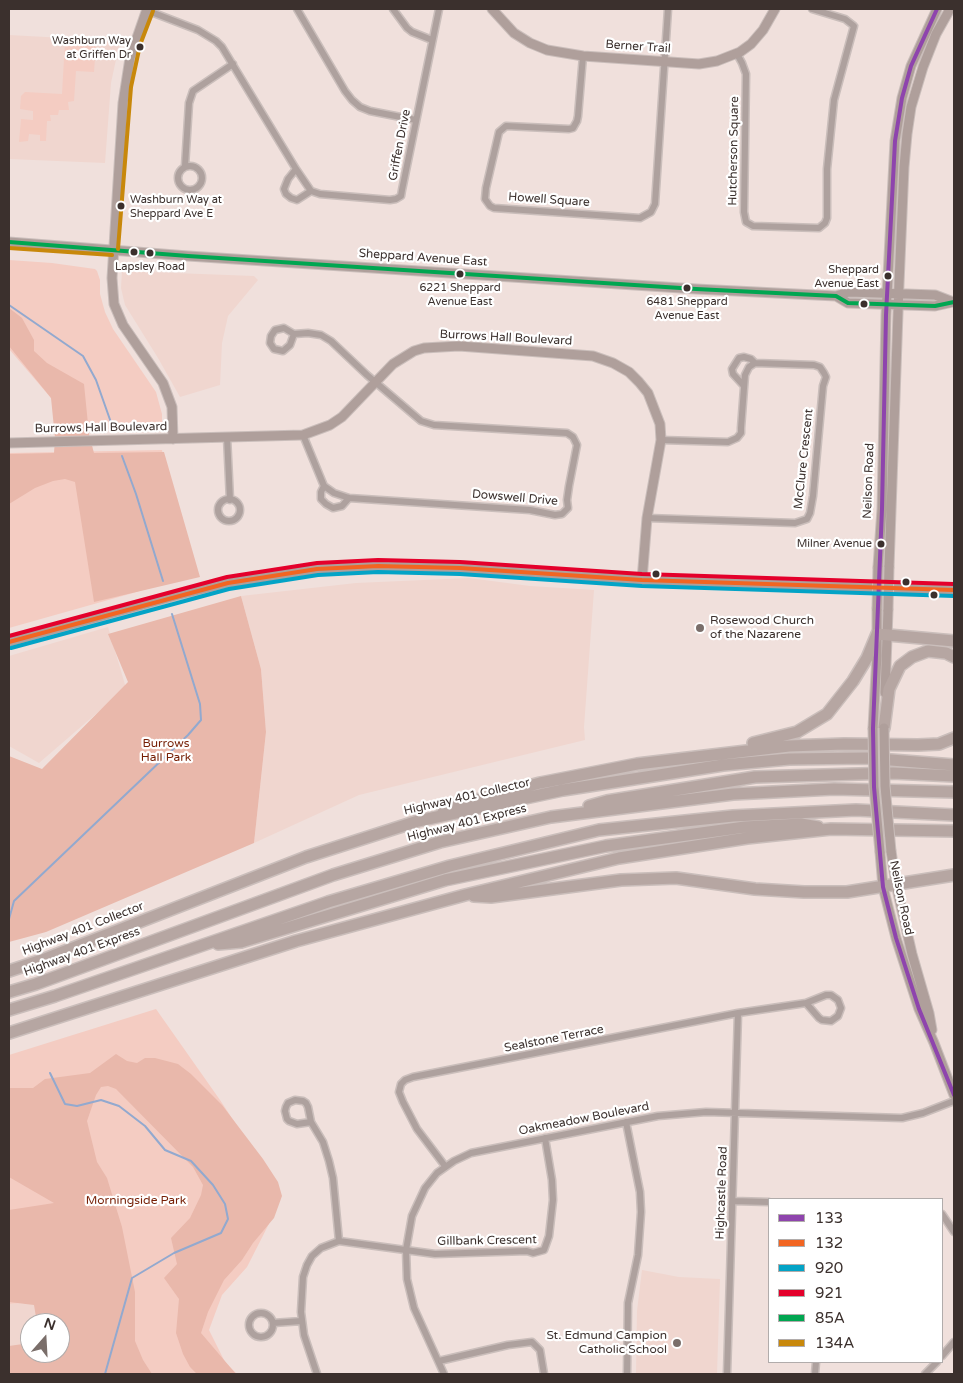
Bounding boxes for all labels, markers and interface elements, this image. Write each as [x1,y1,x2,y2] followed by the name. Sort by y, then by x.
[52,34,131,60] place label: Washburn Way at Griffen Dr
[605,38,671,56] street label: Berner Trail
[135,42,145,52] marker: Washburn Way at Griffen Dr
[726,96,742,206] street label: Hutcherson Square
[386,108,414,182] street label: Griffen Drive
[508,190,590,210] street label: Howell Square
[130,193,222,219] place label: Washburn Way at Sheppard Ave E
[116,201,126,211] marker: Washburn Way at Sheppard Ave E
[358,246,488,270] street label: Sheppard Avenue East
[129,247,139,257] unlabelled marker
[145,248,155,258] marker: Lapsley Road
[115,260,185,274] place label: Lapsley Road
[814,263,879,289] place label: Sheppard Avenue East
[455,269,465,279] marker: 6221 Sheppard Avenue East
[883,271,893,281] marker: Sheppard Avenue East
[419,281,501,307] place label: 6221 Sheppard Avenue East
[682,283,692,293] marker: 6481 Sheppard Avenue East
[646,295,728,321] place label: 6481 Sheppard Avenue East
[859,299,869,309] unlabelled marker
[439,327,573,349] street label: Burrows Hall Boulevard
[792,408,816,510] street label: McClure Crescent
[35,420,167,436] street label: Burrows Hall Boulevard
[860,443,878,519] street label: Neilson Road
[471,487,559,509] street label: Dowswell Drive
[797,537,872,551] place label: Milner Avenue
[876,539,886,549] marker: Milner Avenue
[651,569,661,579] unlabelled marker
[901,577,911,587] unlabelled marker
[929,590,939,600] unlabelled marker
[710,614,814,642] place label: Rosewood Church of the Nazarene
[694,622,706,634] marker: Rosewood Church of the Nazarene
[141,737,191,765] park label: Burrows Hall Park
[403,775,531,819] street label: Highway 401 Collector
[406,801,528,845] street label: Highway 401 Express
[886,859,916,937] street label: Neilson Road
[20,899,146,959] street label: Highway 401 Collector
[22,924,142,980] street label: Highway 401 Express
[503,1022,605,1056] street label: Sealstone Terrace
[518,1099,650,1139] street label: Oakmeadow Boulevard
[713,1146,731,1240] street label: Highcastle Road
[86,1194,186,1208] park label: Morningside Park
[768,1198,943,1363] legend
[815,1209,843,1227] text: 133
[437,1233,537,1249] street label: Gillbank Crescent
[815,1234,843,1252] text: 132
[815,1259,843,1277] text: 920
[815,1284,843,1302] text: 921
[815,1309,845,1327] text: 85A
[20,1313,70,1363] north arrow
[42,1314,58,1334] text: N
[546,1329,667,1357] place label: St. Edmund Campion Catholic School
[815,1334,854,1352] text: 134A
[671,1337,683,1349] marker: St. Edmund Campion Catholic School

